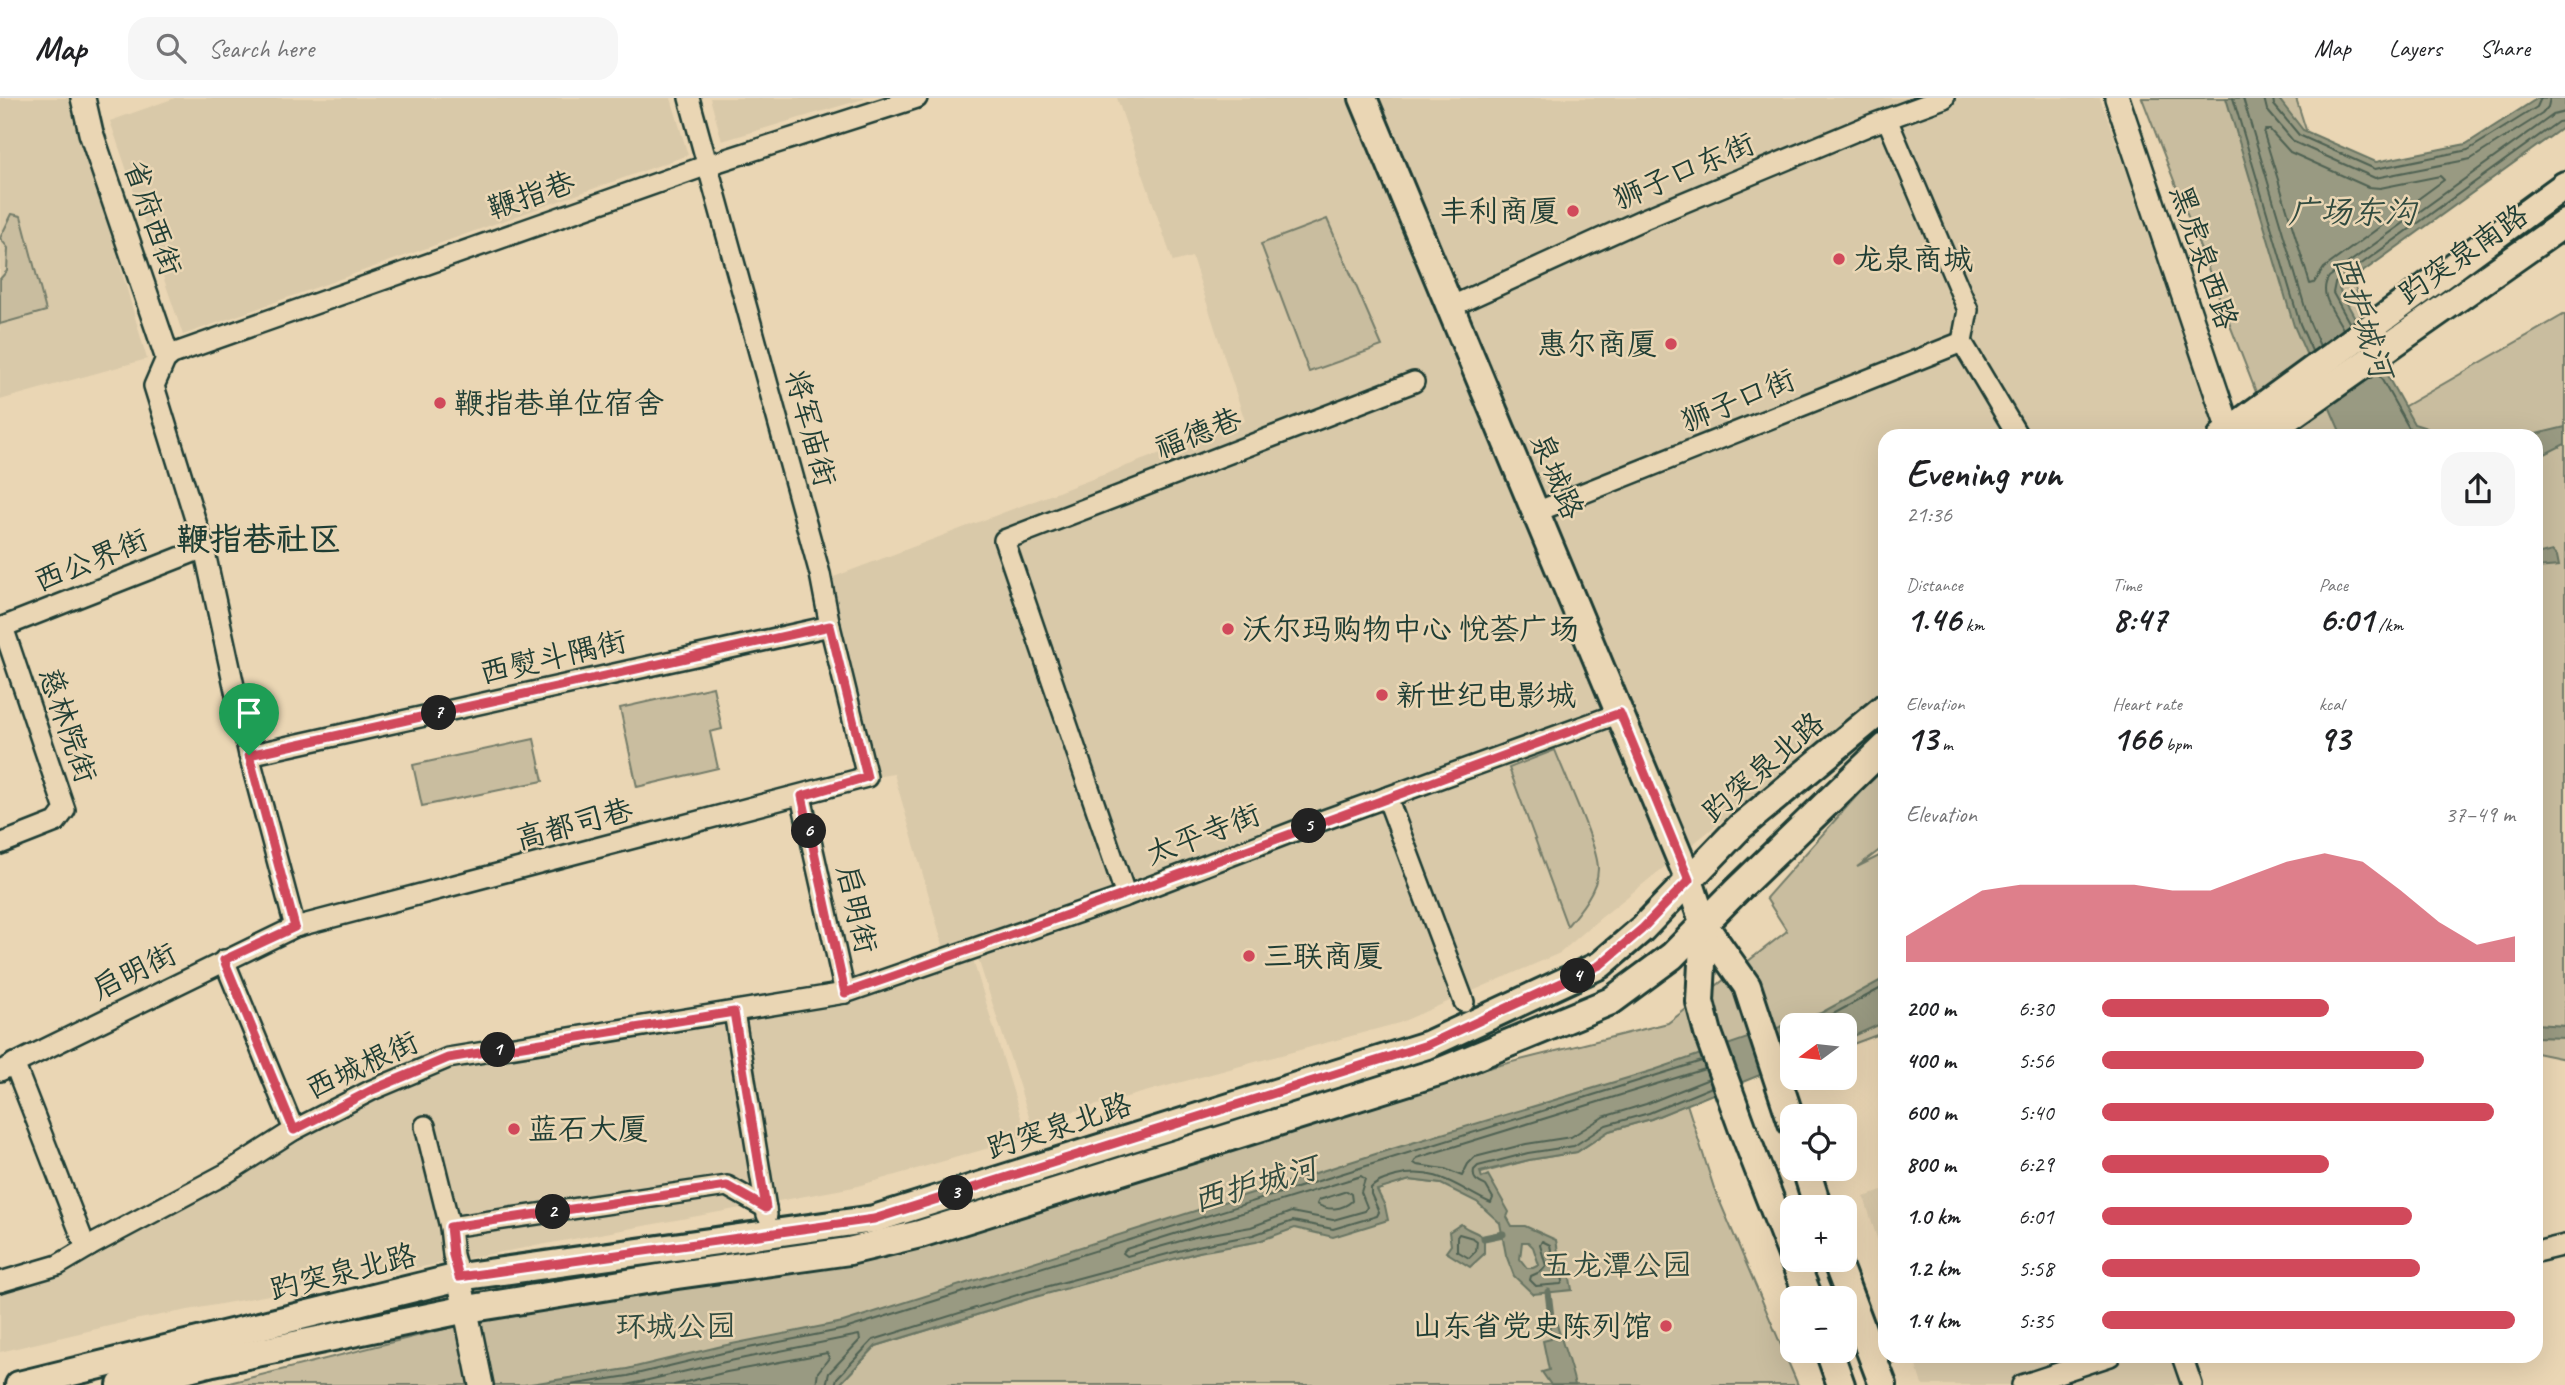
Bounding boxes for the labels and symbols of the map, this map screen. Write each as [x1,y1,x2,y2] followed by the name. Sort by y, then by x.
[1608,124,1760,218] street label: 狮子口东街
[116,155,190,281] street label: 省府西街
[482,162,580,228] street label: 鞭指巷
[2162,180,2246,334] street label: 黑虎泉西路
[1439,192,1559,230] place label: 丰利商厦
[2288,192,2419,233] water label: 广场东沟
[2391,195,2535,313] street label: 趵突泉南路
[1565,203,1581,219] marker: 丰利商厦
[1853,240,1973,278] place label: 龙泉商城
[2324,249,2404,388] water label: 西护城河
[1831,251,1847,267] marker: 龙泉商城
[1537,325,1657,363] place label: 惠尔商厦
[1663,336,1679,352] marker: 惠尔商厦
[1675,360,1801,440] street label: 狮子口街
[777,365,845,491] street label: 将军庙街
[454,384,664,422] place label: 鞭指巷单位宿舍
[432,395,448,411] marker: 鞭指巷单位宿舍
[1149,399,1247,467] street label: 福德巷
[1522,427,1592,525] street label: 泉城路
[177,518,342,560] district label: 鞭指巷社区
[28,520,154,600] street label: 西公界街
[1242,610,1579,648] place label: 沃尔玛购物中心 悦荟广场
[1220,621,1236,637] marker: 沃尔玛购物中心 悦荟广场
[476,622,630,692] street label: 西熨斗隅街
[31,662,105,788] street label: 慈林院街
[1396,676,1576,714] place label: 新世纪电影城
[219,683,279,755] pin
[1374,687,1390,703] marker: 新世纪电影城
[422,696,457,730] pin: 7
[1694,703,1832,831] street label: 趵突泉北路
[511,790,637,858] street label: 高都司巷
[1140,795,1266,873] street label: 太平寺街
[1292,808,1326,844] pin: 5
[792,814,826,848] pin: 6
[828,861,886,957] street label: 启明街
[85,934,183,1008] street label: 启明街
[1263,937,1383,975] place label: 三联商厦
[1241,948,1257,964] marker: 三联商厦
[1560,958,1596,994] pin: 4
[1780,1013,1857,1090] north arrow
[300,1022,424,1108] street label: 西城根街
[480,1032,516,1068] pin: 1
[982,1085,1136,1167] street label: 趵突泉北路
[528,1110,648,1148] place label: 蓝石大厦
[506,1121,522,1137] marker: 蓝石大厦
[1188,1145,1327,1221] water label: 西护城河
[939,1176,974,1210] pin: 3
[536,1194,570,1230] pin: 2
[266,1235,420,1309] street label: 趵突泉北路
[1542,1246,1692,1284] park label: 五龙潭公园
[616,1307,736,1345] park label: 环城公园
[1412,1307,1652,1345] place label: 山东省党史陈列馆
[1658,1318,1674,1334] marker: 山东省党史陈列馆

